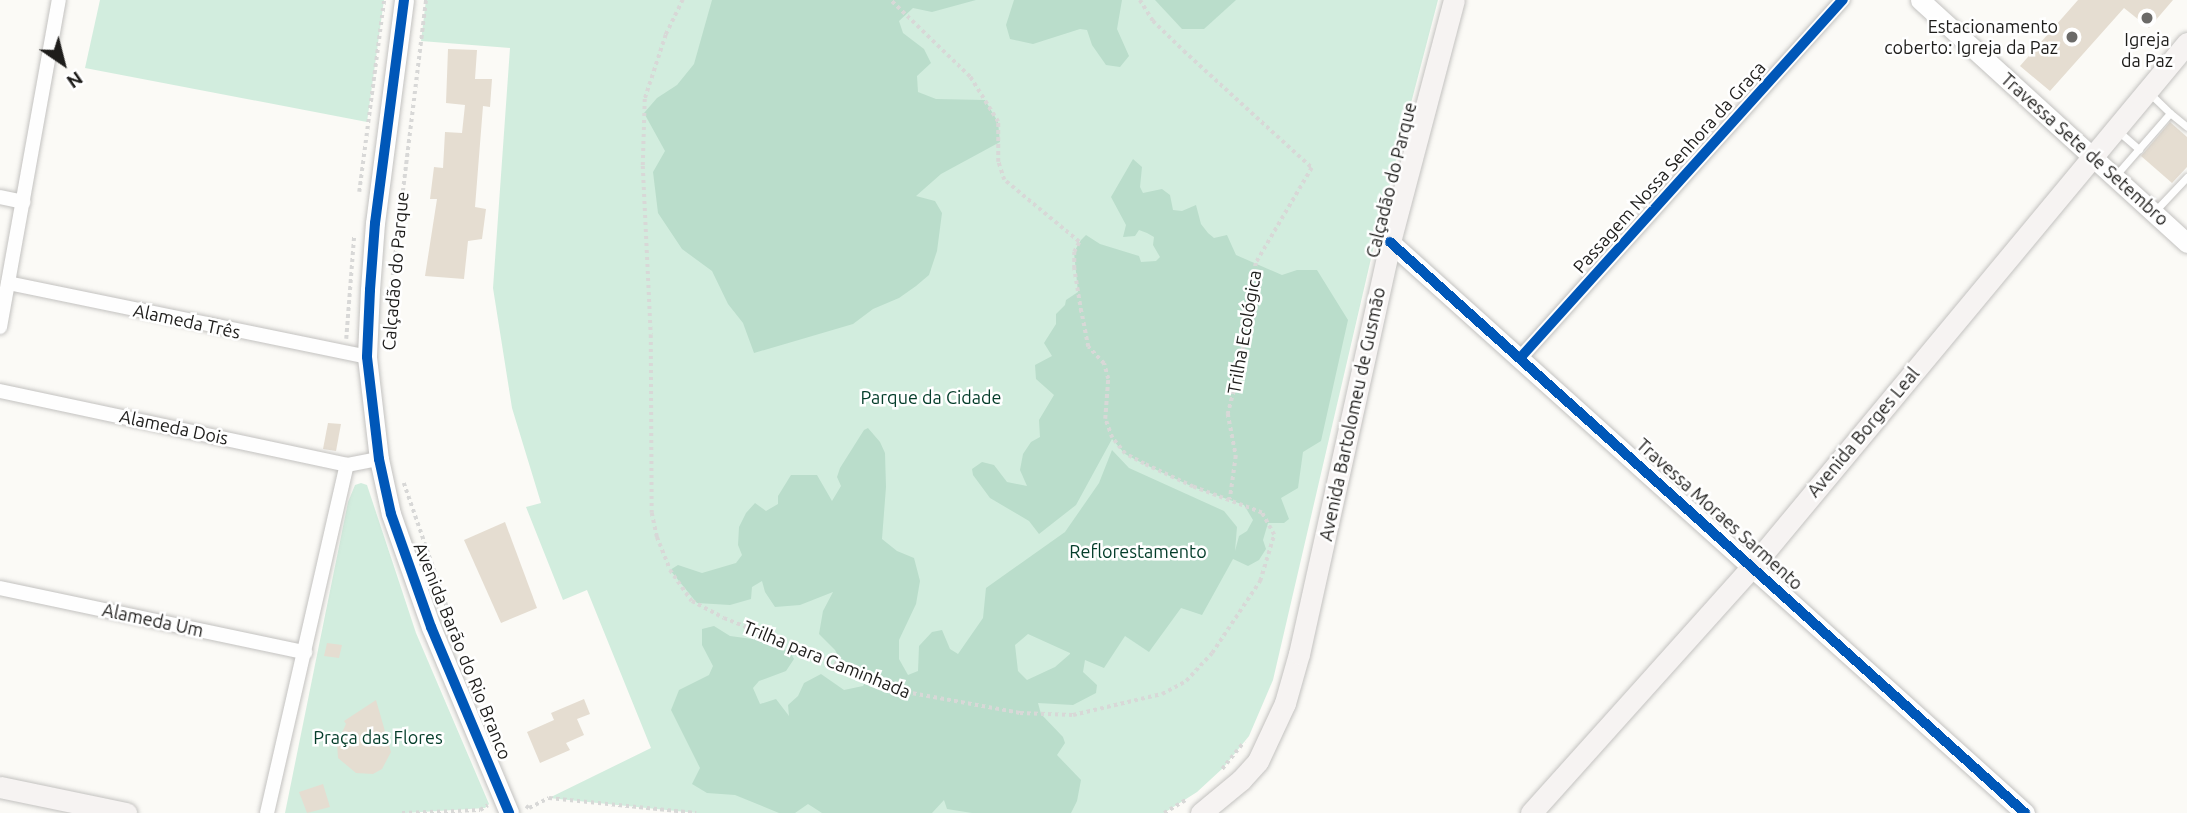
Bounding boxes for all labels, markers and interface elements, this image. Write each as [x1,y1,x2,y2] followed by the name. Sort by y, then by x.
[2139,10,2155,26] marker: Igreja da Paz
[1884,16,2058,58] place label: Estacionamento coberto: Igreja da Paz
[28,28,98,98] north arrow
[2064,29,2080,45] marker: Estacionamento coberto: Igreja da Paz
[2121,29,2173,72] place label: Igreja da Paz
[1568,57,1770,277] street label: Passagem Nossa Senhora da Graça
[63,67,87,93] text: N
[1997,68,2173,230] street label: Travessa Sete de Setembro
[1361,100,1421,260] street label: Calçadão do Parque
[377,191,413,351] street label: Calçadão do Parque
[1222,268,1266,396] street label: Trilha Ecológica
[1315,285,1389,543] street label: Avenida Bartolomeu de Gusmão
[131,299,243,343] street label: Alameda Três
[1802,363,1924,501] street label: Avenida Borges Leal
[860,386,1002,408] park label: Parque da Cidade
[118,405,230,449] street label: Alameda Dois
[1632,434,1808,594] street label: Travessa Moraes Sarmento
[410,539,516,763] street label: Avenida Barão do Rio Branco
[1069,540,1207,562] park label: Reflorestamento
[100,599,206,641] street label: Alameda Um
[740,616,914,702] street label: Trilha para Caminhada
[313,726,443,748] park label: Praça das Flores

